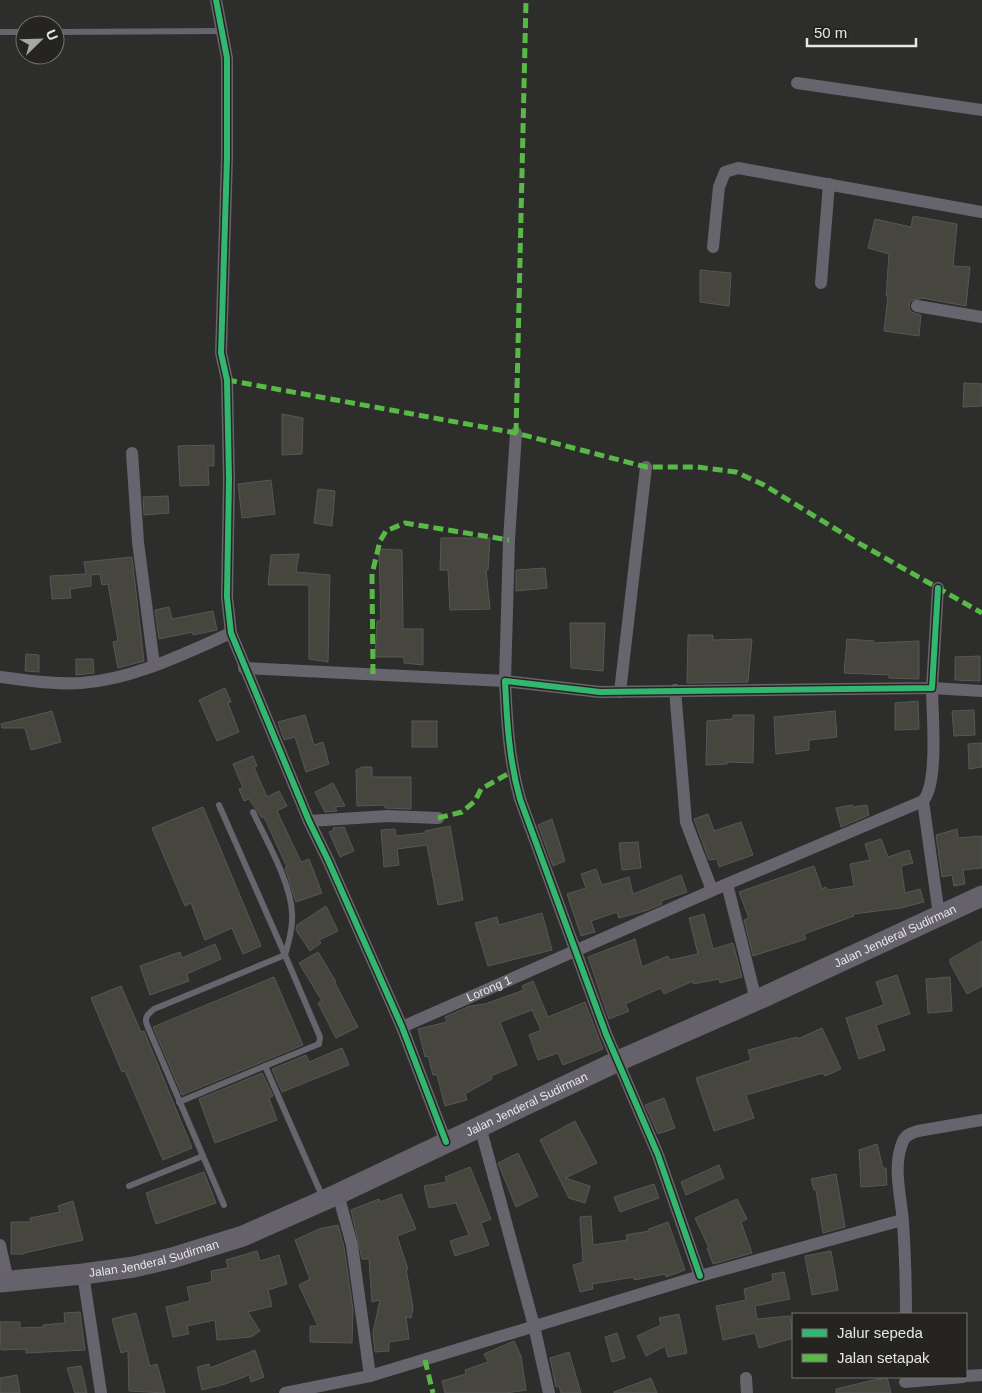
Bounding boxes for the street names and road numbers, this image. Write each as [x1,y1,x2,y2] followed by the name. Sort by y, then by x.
[832,902,958,971] street label: Jalan Jenderal Sudirman
[464,973,514,1005] street label: Lorong 1
[464,1070,590,1139] street label: Jalan Jenderal Sudirman
[88,1237,220,1280] street label: Jalan Jenderal Sudirman

